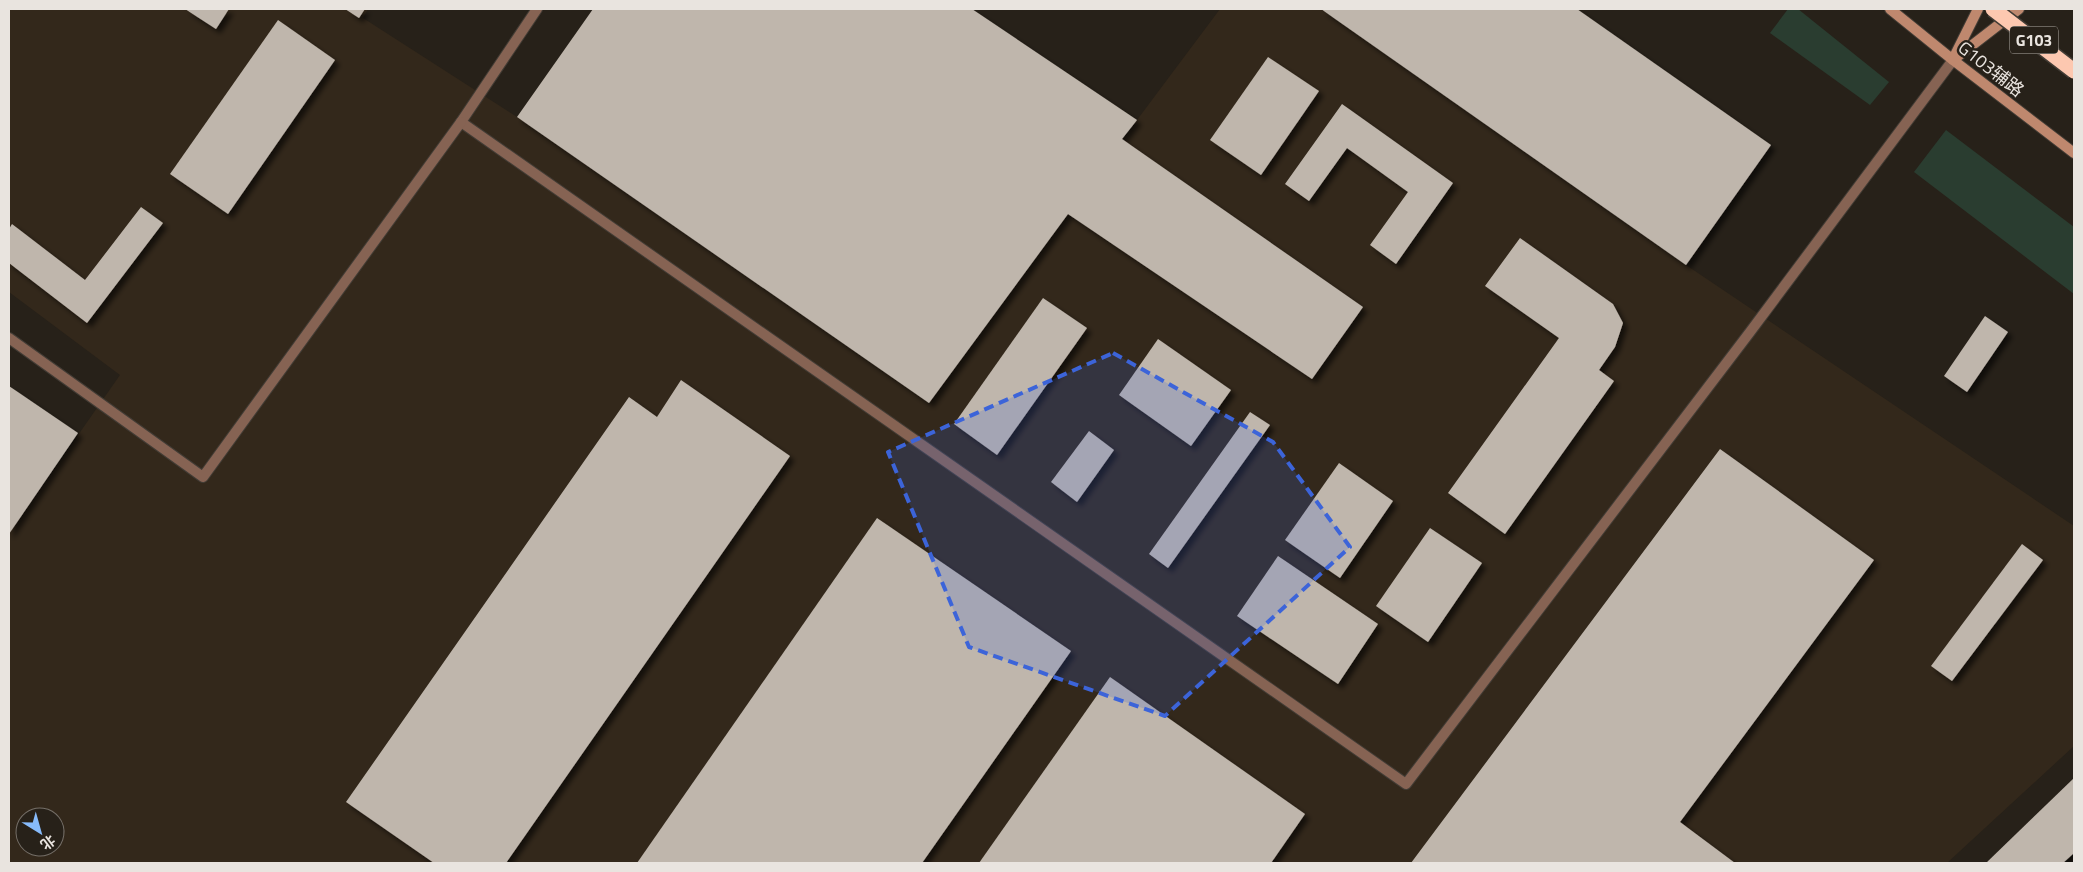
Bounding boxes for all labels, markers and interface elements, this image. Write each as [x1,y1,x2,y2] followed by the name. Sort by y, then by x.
[2010,26,2058,54] road number: G103
[1953,34,2030,103] street label: G103辅路
[15,807,65,857] north arrow
[36,830,60,855] text: 北

